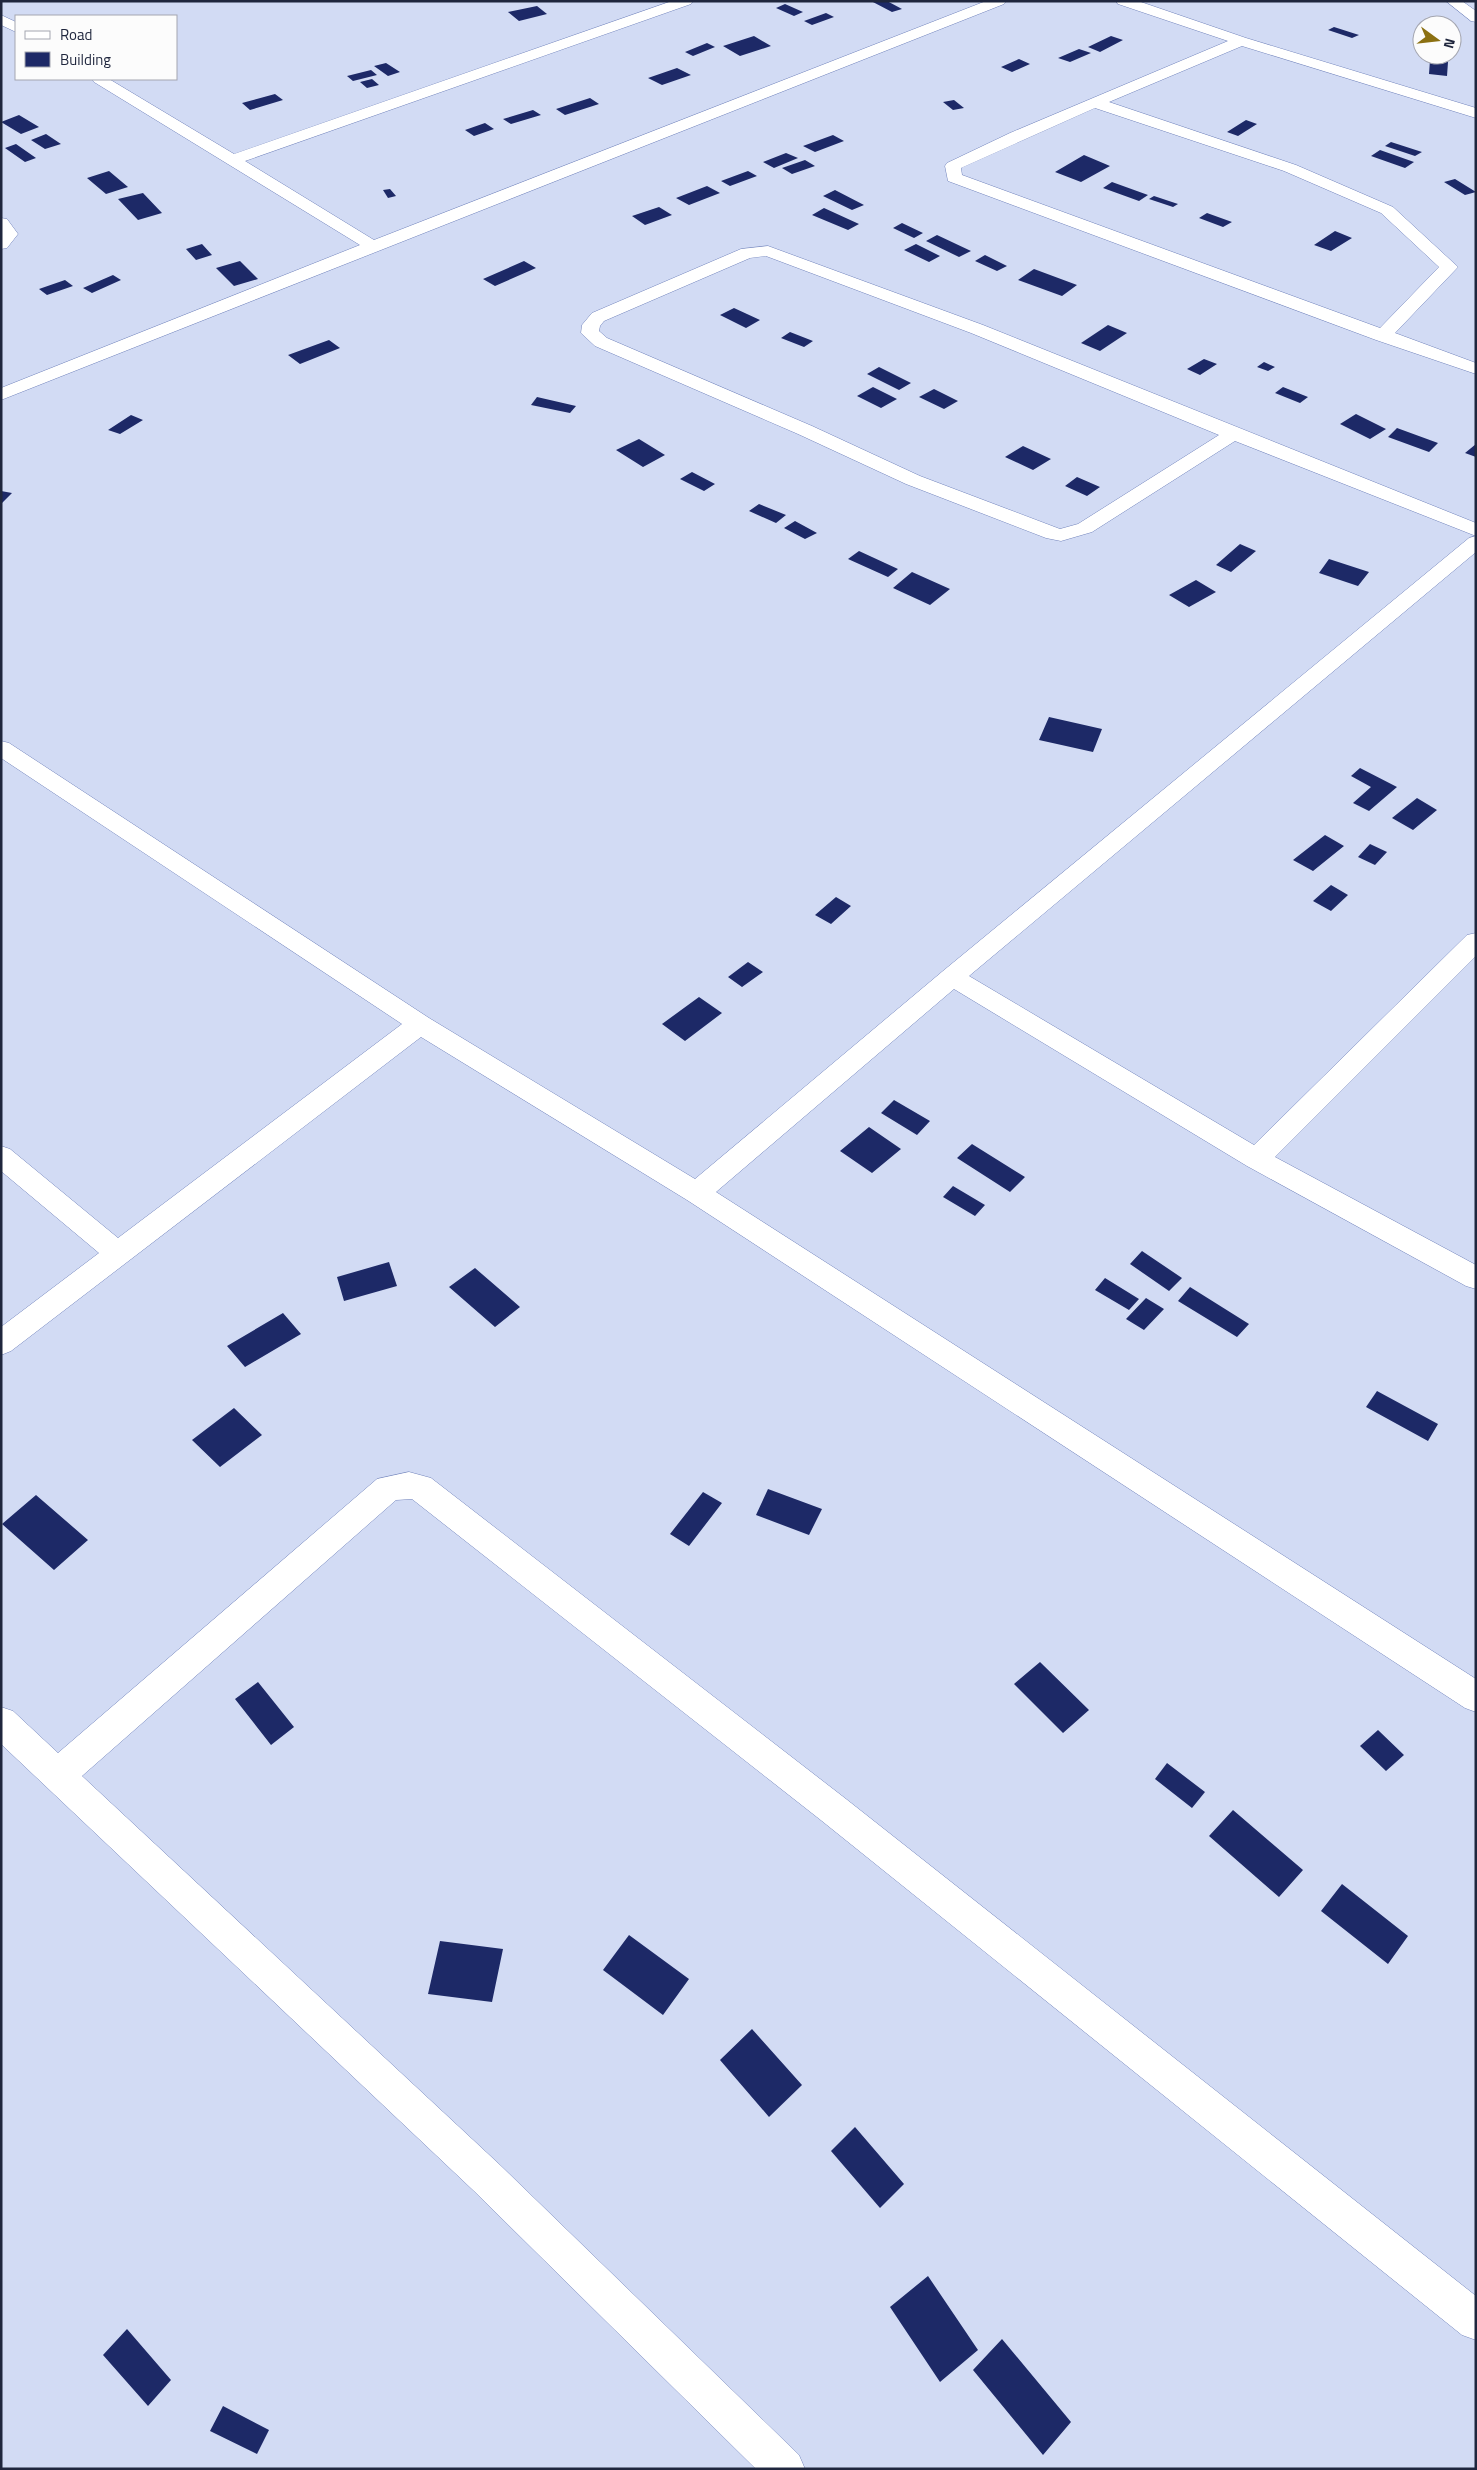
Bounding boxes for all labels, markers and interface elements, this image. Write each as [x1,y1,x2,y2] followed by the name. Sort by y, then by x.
[15,15,178,80] legend
[1412,15,1462,65] north arrow
[60,23,92,46] text: Road
[1439,36,1461,51] text: N
[60,48,111,71] text: Building

